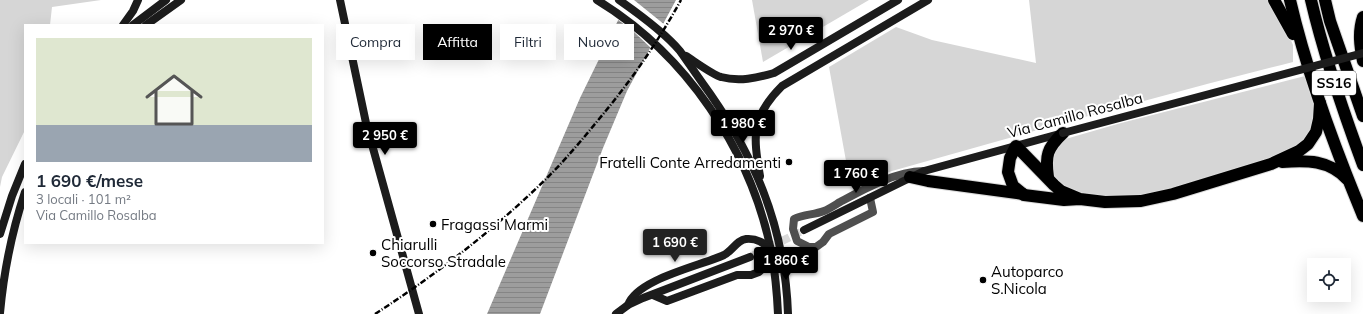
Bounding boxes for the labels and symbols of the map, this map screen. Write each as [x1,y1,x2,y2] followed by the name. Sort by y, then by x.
[754,17,828,51] pin: 2 970 €
[1312,71,1356,95] road number: SS16
[1005,88,1145,142] street label: Via Camillo Rosalba
[706,110,780,144] pin: 1 980 €
[348,122,422,156] pin: 2 950 €
[599,153,781,172] place label: Fratelli Conte Arredamenti
[784,157,794,167] marker: Fratelli Conte Arredamenti
[819,160,893,194] pin: 1 760 €
[441,215,548,234] place label: Fragassi Marmi
[428,219,438,229] marker: Fragassi Marmi
[638,229,712,263] pin: 1 690 €
[381,235,506,271] place label: Chiarulli Soccorso Stradale
[749,247,823,281] pin: 1 860 €
[368,248,378,258] marker: Chiarulli Soccorso Stradale
[991,262,1064,298] place label: Autoparco S.Nicola
[978,275,988,285] marker: Autoparco S.Nicola

